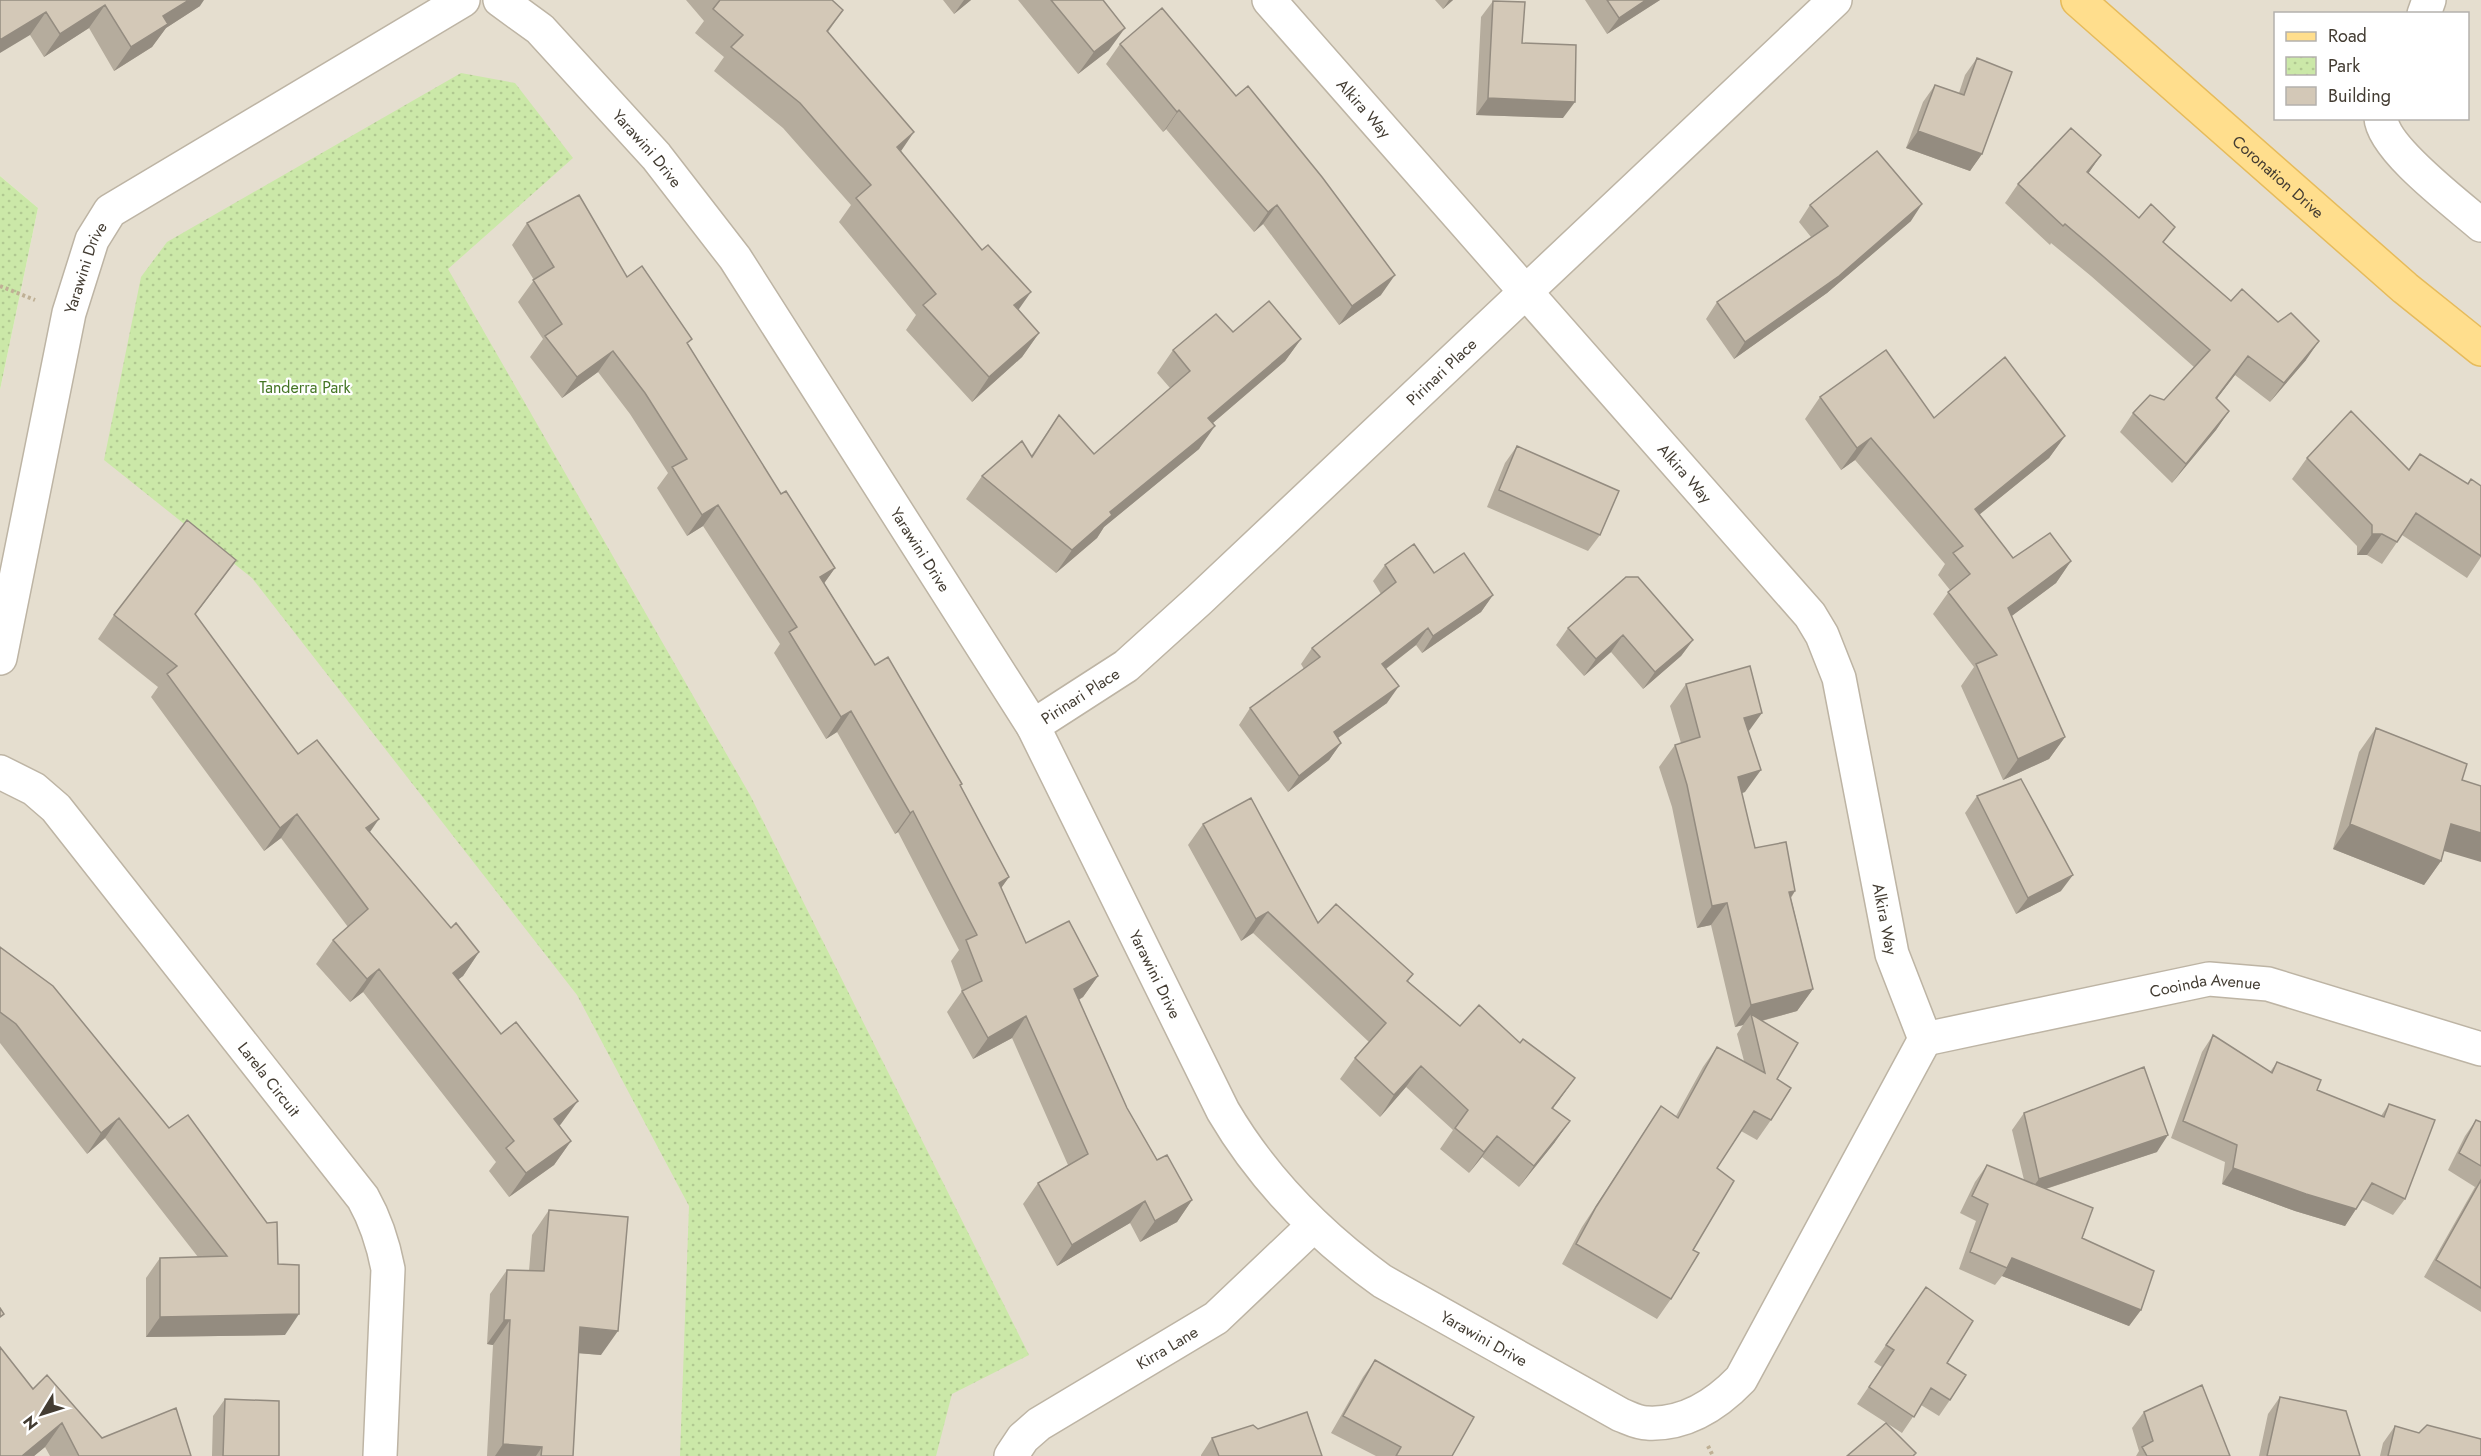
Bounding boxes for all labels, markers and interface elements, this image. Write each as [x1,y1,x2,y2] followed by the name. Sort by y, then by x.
[2274,12,2469,120] legend
[2328,23,2367,49] text: Road
[2328,53,2360,79] text: Park
[1332,73,1397,144] street label: Alkira Way
[2328,83,2391,109] text: Building
[607,104,688,192] street label: Yarawini Drive
[2227,130,2329,223] street label: Coronation Drive
[58,217,112,316] street label: Yarawini Drive
[1401,333,1482,411] street label: Pirinari Place
[259,376,352,399] park label: Tanderra Park
[1653,438,1718,509] street label: Alkira Way
[885,503,956,596] street label: Yarawini Drive
[1036,662,1124,730] street label: Pirinari Place
[1867,881,1904,958] street label: Alkira Way
[1124,926,1187,1022] street label: Yarawini Drive
[2147,967,2262,1003] street label: Cooinda Avenue
[233,1037,306,1121] street label: Larela Circuit
[1436,1305,1532,1372] street label: Yarawini Drive
[1132,1320,1202,1375] street label: Kirra Lane
[12,1384,72,1444] north arrow
[18,1411,44,1435] text: N

